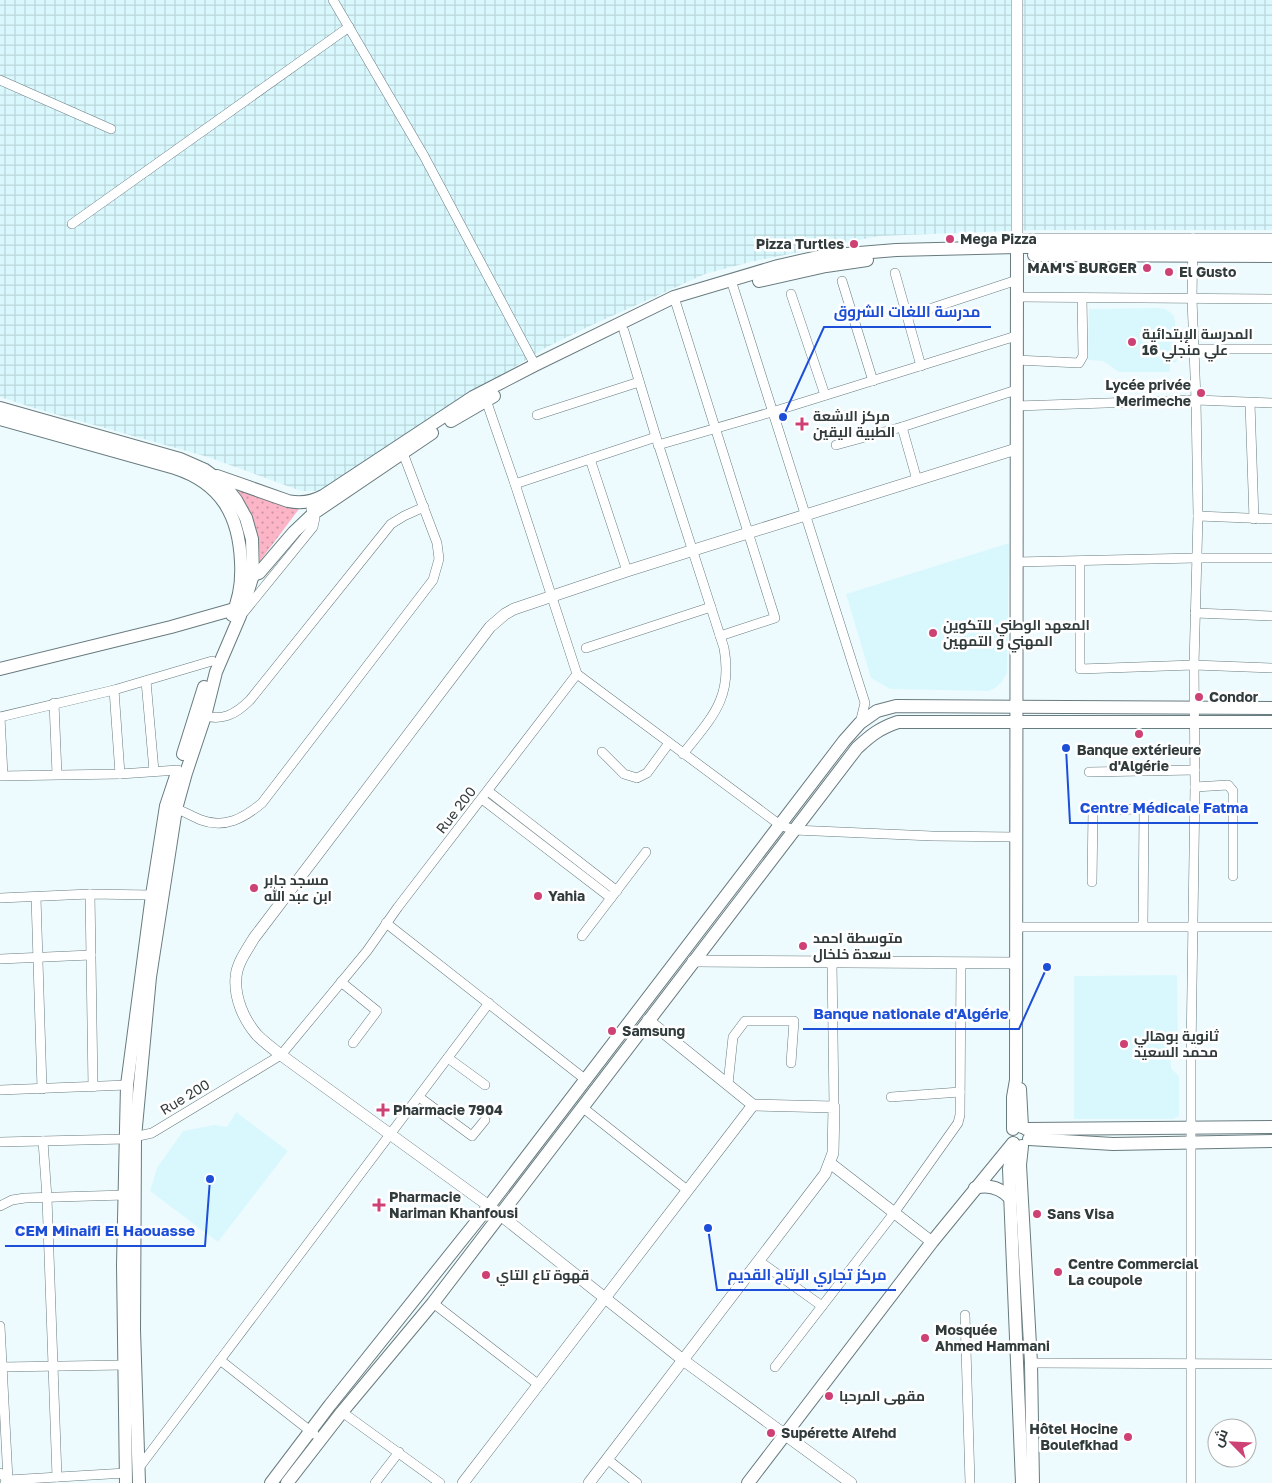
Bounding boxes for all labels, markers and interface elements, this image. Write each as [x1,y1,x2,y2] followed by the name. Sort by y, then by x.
[960,230,1037,247] place label: Mega Pizza
[944,233,956,245] marker: Mega Pizza
[756,235,844,252] place label: Pizza Turtles
[848,238,860,250] marker: Pizza Turtles
[1027,259,1137,276] place label: MAM'S BURGER
[1141,262,1153,274] marker: MAM'S BURGER
[1179,263,1236,280] place label: El Gusto
[1163,266,1175,278] marker: El Gusto
[824,297,991,327] callout: مدرسة اللغات الشروق
[834,302,980,321] text: مدرسة اللغات الشروق
[1142,325,1253,362] place label: المدرسة الإبتدائية علي منجلي 16
[1126,336,1138,348] marker: المدرسة الإبتدائية علي منجلي 16
[1105,376,1191,409] place label: Lycée privée Merimeche
[1195,387,1207,399] marker: Lycée privée Merimeche
[813,407,895,441] place label: مركز الاشعة الطبية اليقين
[795,417,809,431] marker: مركز الاشعة الطبية اليقين
[943,616,1090,653] place label: المعهد الوطني للتكوين المهني و التمهين
[927,627,939,639] marker: المعهد الوطني للتكوين المهني و التمهين
[1209,688,1259,705] place label: Condor
[1193,691,1205,703] marker: Condor
[1133,728,1145,740] marker: Banque extérieure d'Algérie
[1077,741,1201,774] place label: Banque extérieure d'Algérie
[432,783,479,837] street label: Rue 200
[1070,793,1258,823] callout: Centre Médicale Fatma
[1080,798,1248,816] text: Centre Médicale Fatma
[263,871,332,905] place label: مسجد جابر ابن عبد الله
[248,882,260,894] marker: مسجد جابر ابن عبد الله
[548,887,585,904] place label: Yahia
[532,890,544,902] marker: Yahia
[813,929,903,963] place label: متوسطة احمد سعدة خلخال
[797,940,809,952] marker: متوسطة احمد سعدة خلخال
[803,999,1019,1029] callout: Banque nationale d'Algérie
[813,1004,1009,1022] text: Banque nationale d'Algérie
[622,1022,685,1039] place label: Samsung
[606,1025,618,1037] marker: Samsung
[1134,1027,1220,1060] place label: ثانوية بوهالي محمد السعيد
[1118,1038,1130,1050] marker: ثانوية بوهالي محمد السعيد
[157,1075,213,1118] street label: Rue 200
[393,1101,503,1118] place label: Pharmacie 7904
[377,1104,389,1116] marker: Pharmacie 7904
[389,1188,518,1221] place label: Pharmacie Nariman Khanfousi
[373,1199,385,1211] marker: Pharmacie Nariman Khanfousi
[1047,1205,1114,1222] place label: Sans Visa
[1031,1208,1043,1220] marker: Sans Visa
[5,1216,205,1246] callout: CEM Minaifi El Haouasse
[15,1221,195,1239] text: CEM Minaifi El Haouasse
[1068,1255,1199,1288] place label: Centre Commercial La coupole
[717,1260,896,1290] callout: مركز تجاري الرتاج القديم
[727,1265,887,1287] text: مركز تجاري الرتاج القديم
[496,1266,589,1286] place label: قهوة تاع التاي
[1052,1266,1064,1278] marker: Centre Commercial La coupole
[480,1269,492,1281] marker: قهوة تاع التاي
[935,1321,1050,1354] place label: Mosquée Ahmed Hammani
[919,1332,931,1344] marker: Mosquée Ahmed Hammani
[839,1387,925,1405] place label: مقهى المرحبا
[823,1390,835,1402] marker: مقهى المرحبا
[1207,1418,1257,1468] north arrow
[1029,1420,1118,1453] place label: Hôtel Hocine Boulefkhad
[781,1424,896,1441] place label: Supérette Alfehd
[1208,1426,1232,1450] text: ش
[765,1427,777,1439] marker: Supérette Alfehd
[1122,1431,1134,1443] marker: Hôtel Hocine Boulefkhad

